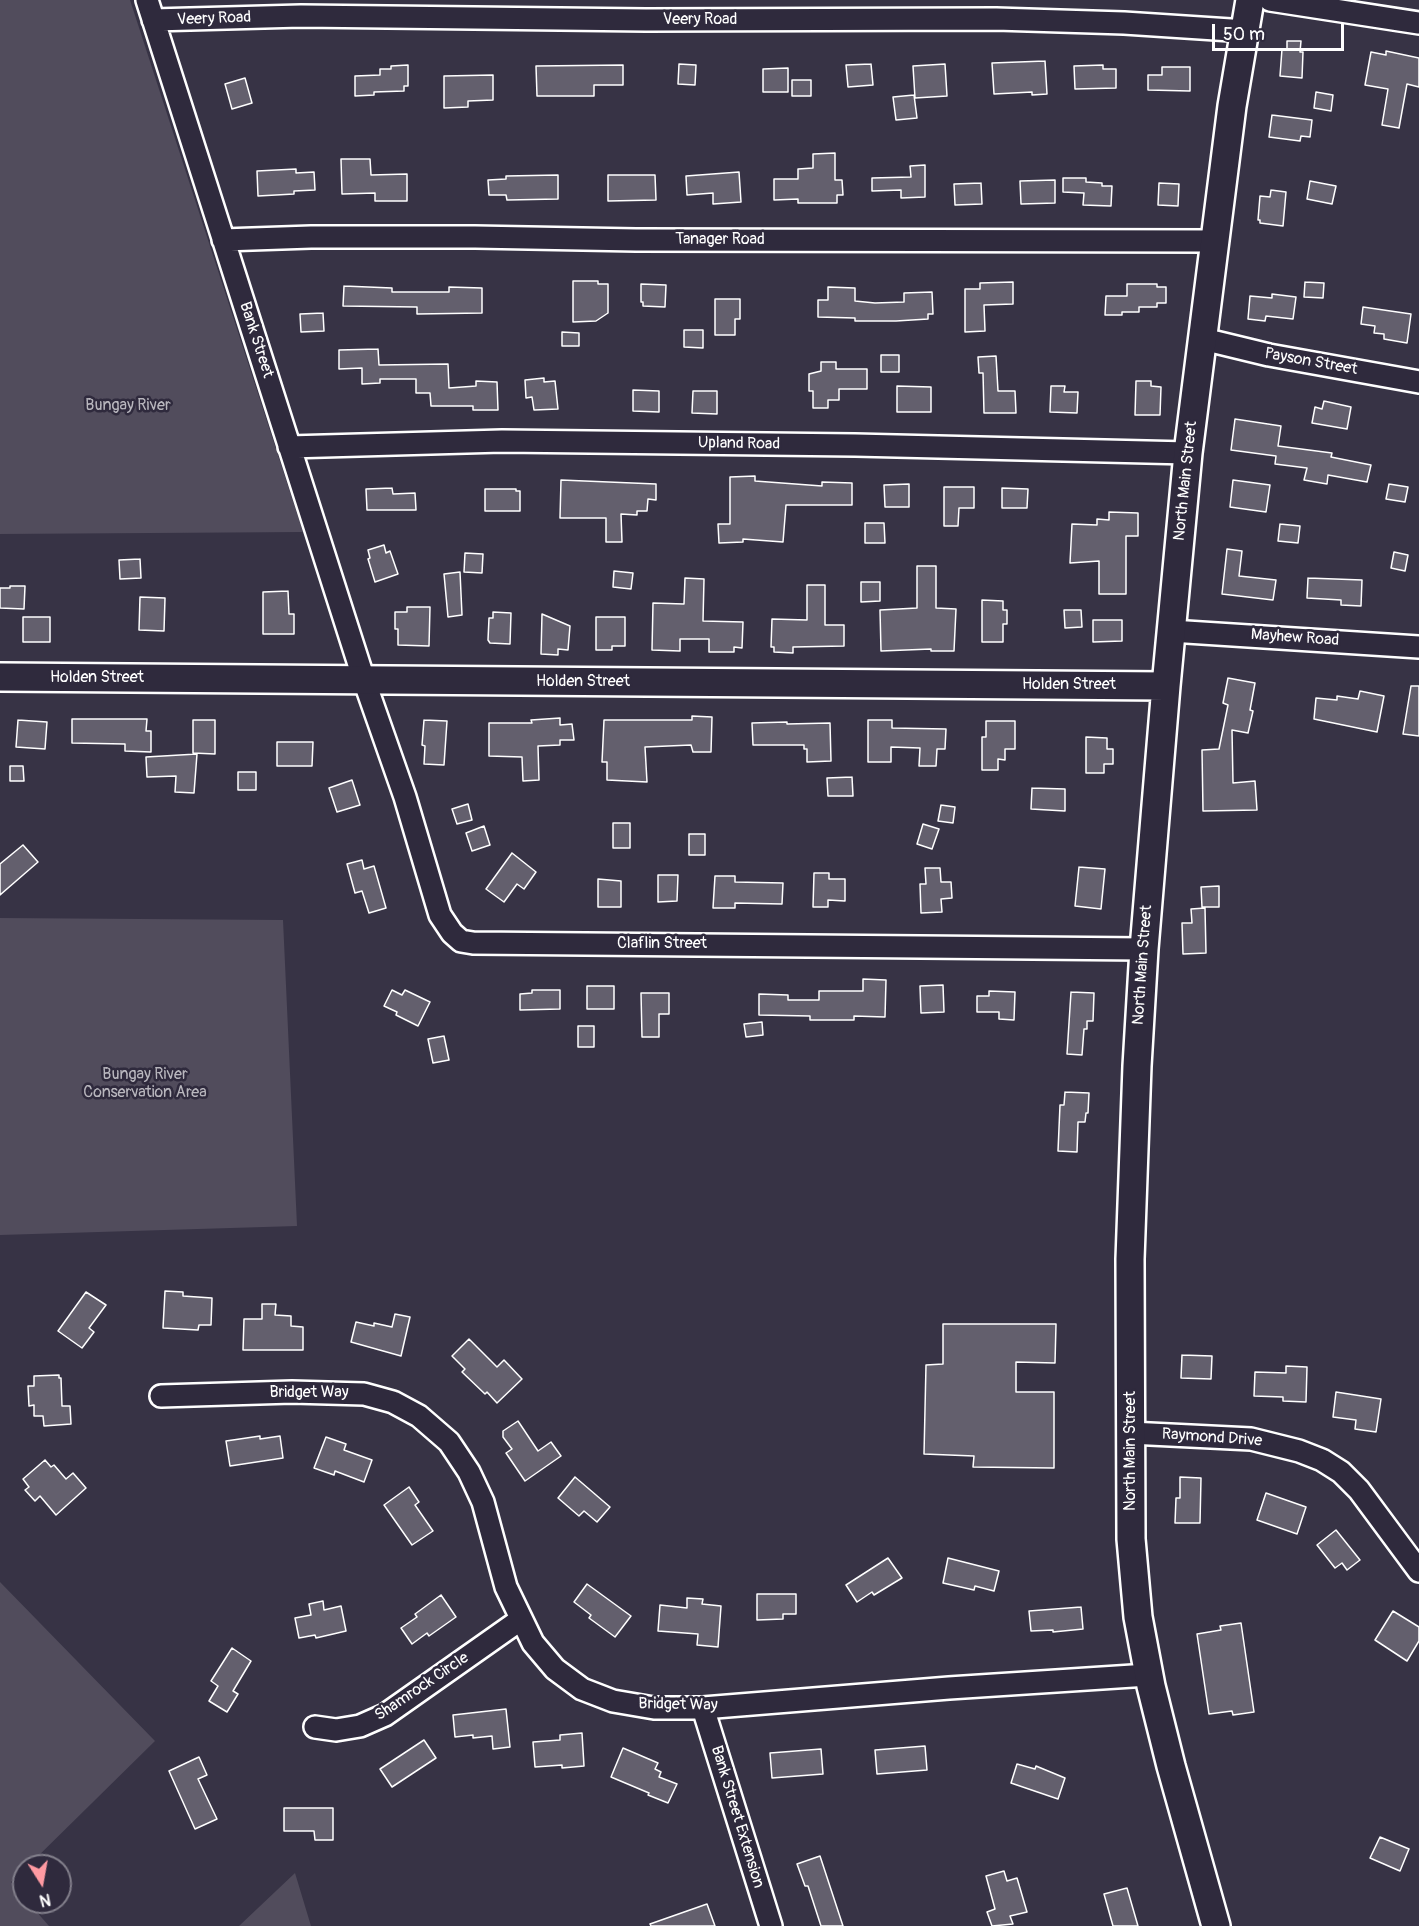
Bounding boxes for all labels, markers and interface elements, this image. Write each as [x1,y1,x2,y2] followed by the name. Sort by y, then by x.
[176,8,252,30] street label: Veery Road
[663,10,737,30] street label: Veery Road
[1215,12,1347,50] scale bar
[1223,23,1265,46] text: 50 m
[675,230,765,250] street label: Tanager Road
[235,300,277,380] street label: Bank Street
[1263,344,1359,380] street label: Payson Street
[85,396,171,416] park label: Bungay River
[1170,420,1202,542] street label: North Main Street
[698,434,780,454] street label: Upland Road
[1250,625,1340,651] street label: Mayhew Road
[50,668,144,688] street label: Holden Street
[536,672,630,692] street label: Holden Street
[1022,675,1116,695] street label: Holden Street
[1129,904,1157,1026] street label: North Main Street
[617,934,707,954] street label: Claflin Street
[83,1065,207,1103] park label: Bungay River Conservation Area
[269,1383,349,1403] street label: Bridget Way
[1121,1391,1141,1511] street label: North Main Street
[1161,1425,1263,1451] street label: Raymond Drive
[371,1649,473,1725] street label: Shamrock Circle
[638,1695,718,1715] street label: Bridget Way
[706,1744,768,1890] street label: Bank Street Extension
[12,1854,72,1914] north arrow
[38,1889,52,1911] text: N

